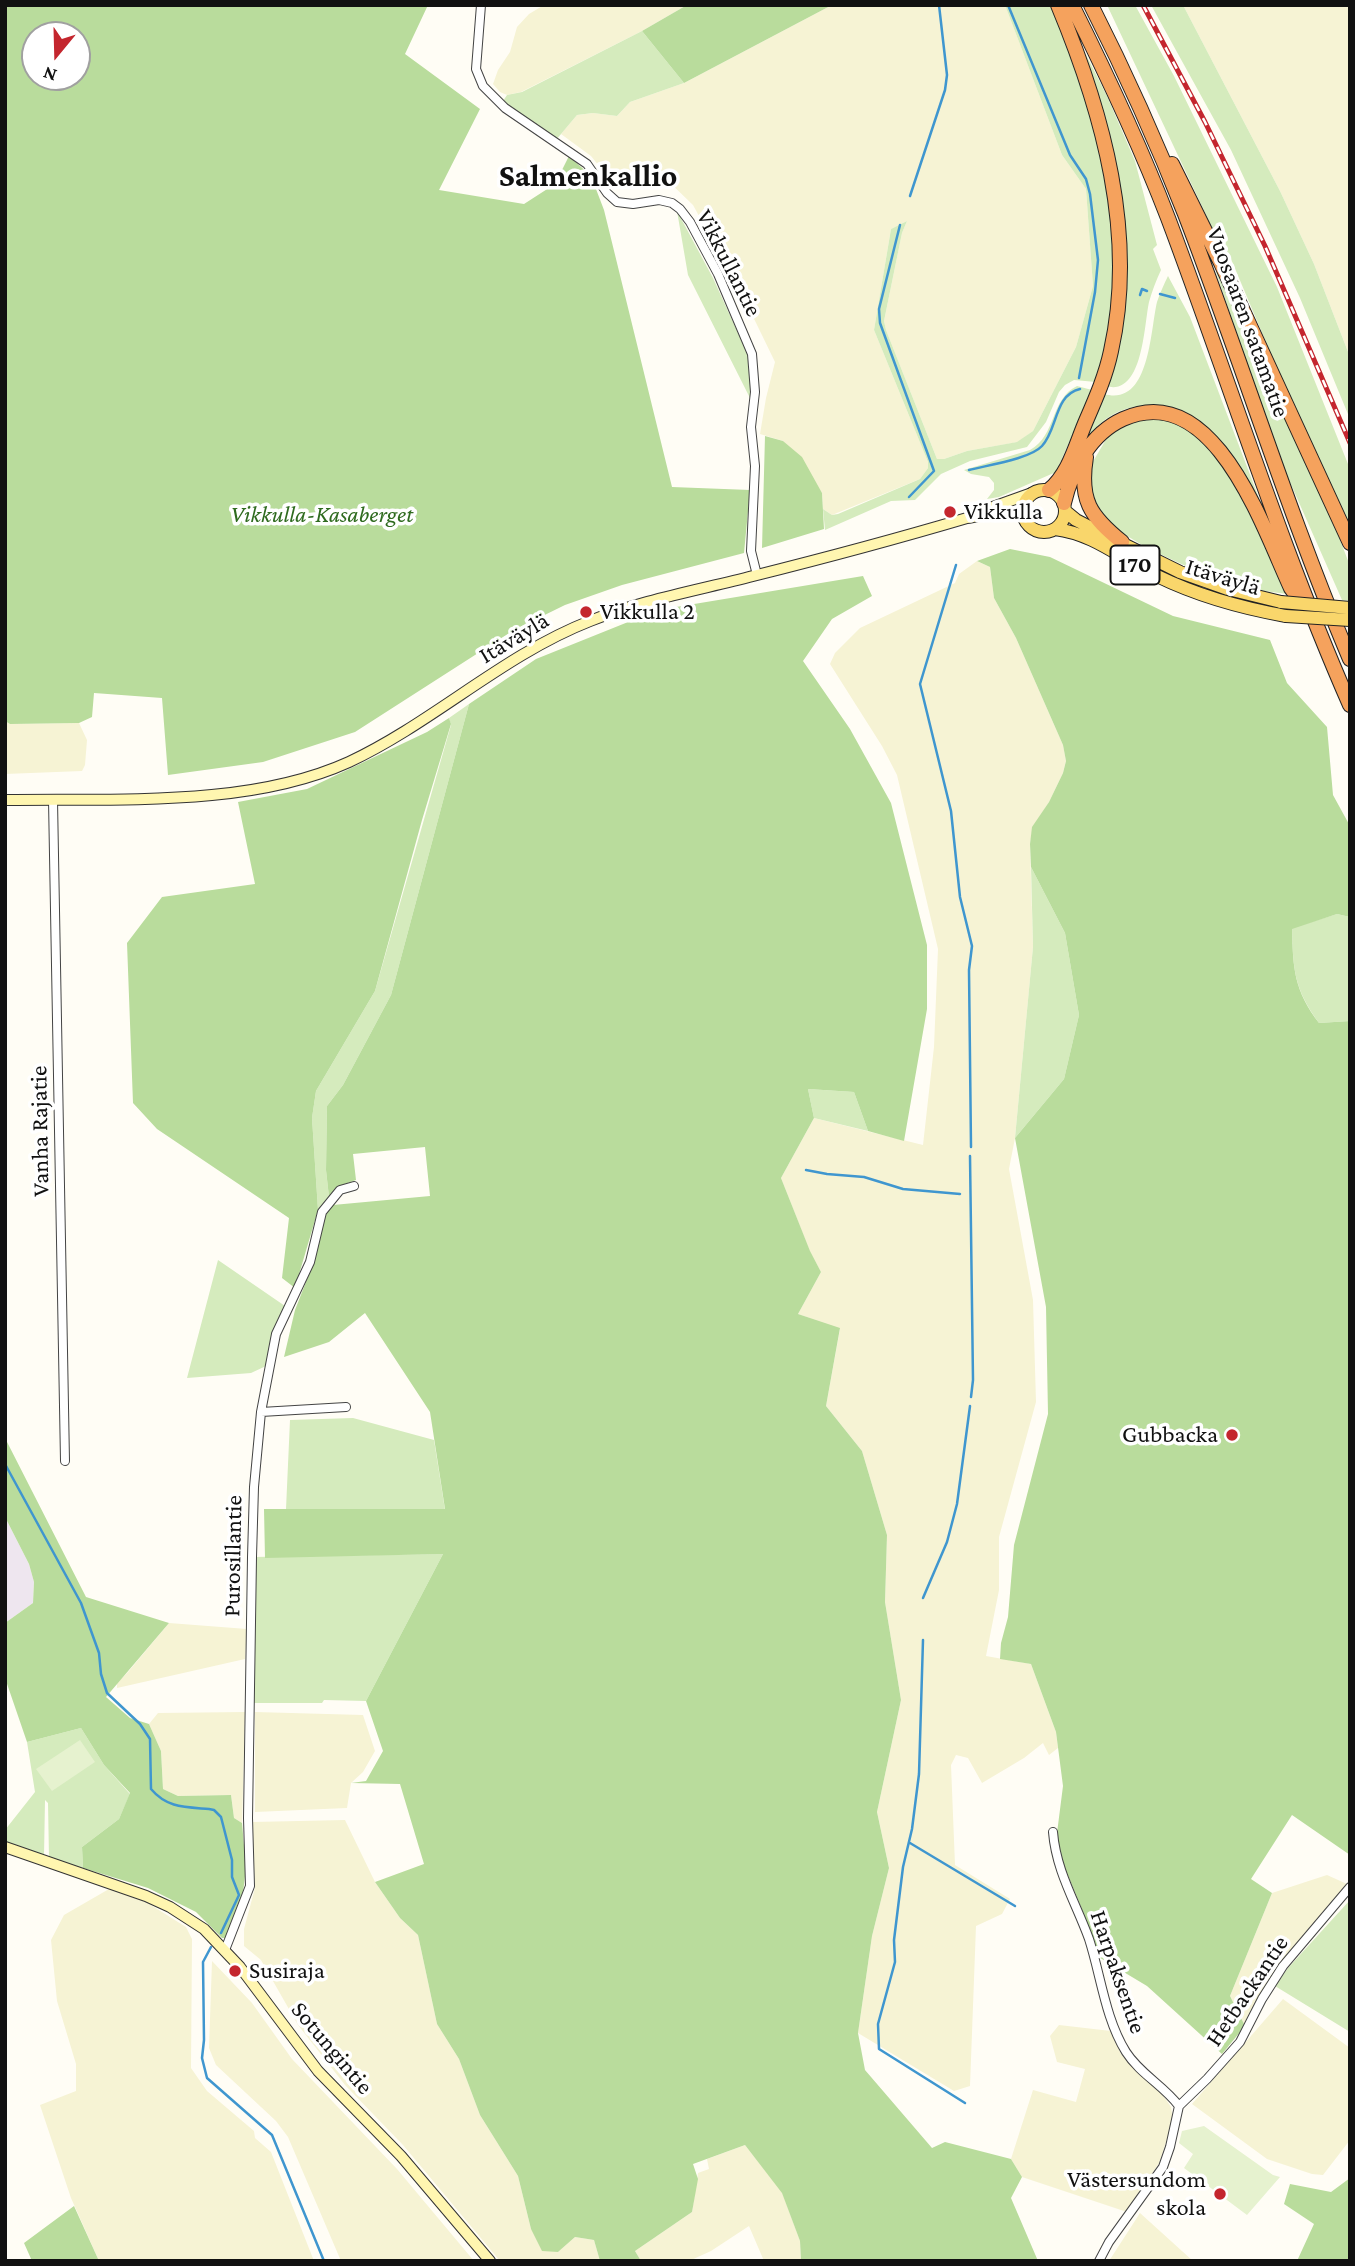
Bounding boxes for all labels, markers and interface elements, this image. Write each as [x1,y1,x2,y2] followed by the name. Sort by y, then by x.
[21,21,91,91] north arrow
[40,62,59,86] text: N
[499,157,677,195] district label: Salmenkallio
[690,205,768,321] street label: Vikkullantie
[1200,223,1296,421] street label: Vuosaaren satamatie
[964,498,1043,526] place label: Vikkulla
[231,501,413,529] park label: Vikkulla-Kasaberget
[942,504,958,520] marker: Vikkulla
[1110,545,1160,584] road number: 170
[1182,552,1264,602] street label: Itäväylä
[600,598,695,626] place label: Vikkulla 2
[578,604,594,620] marker: Vikkulla 2
[474,606,554,670] street label: Itäväylä
[24,1065,56,1197] street label: Vanha Rajatie
[1122,1421,1218,1449] place label: Gubbacka
[1224,1427,1240,1443] marker: Gubbacka
[218,1495,248,1617] street label: Purosillantie
[1084,1907,1152,2037] street label: Harpaksentie
[1199,1930,1295,2052] street label: Hetbackantie
[249,1957,325,1985] place label: Susiraja
[227,1963,243,1979] marker: Susiraja
[285,1996,379,2100] street label: Sotungintie
[1067,2166,1206,2222] place label: Västersundom skola
[1212,2186,1228,2202] marker: Västersundom skola

